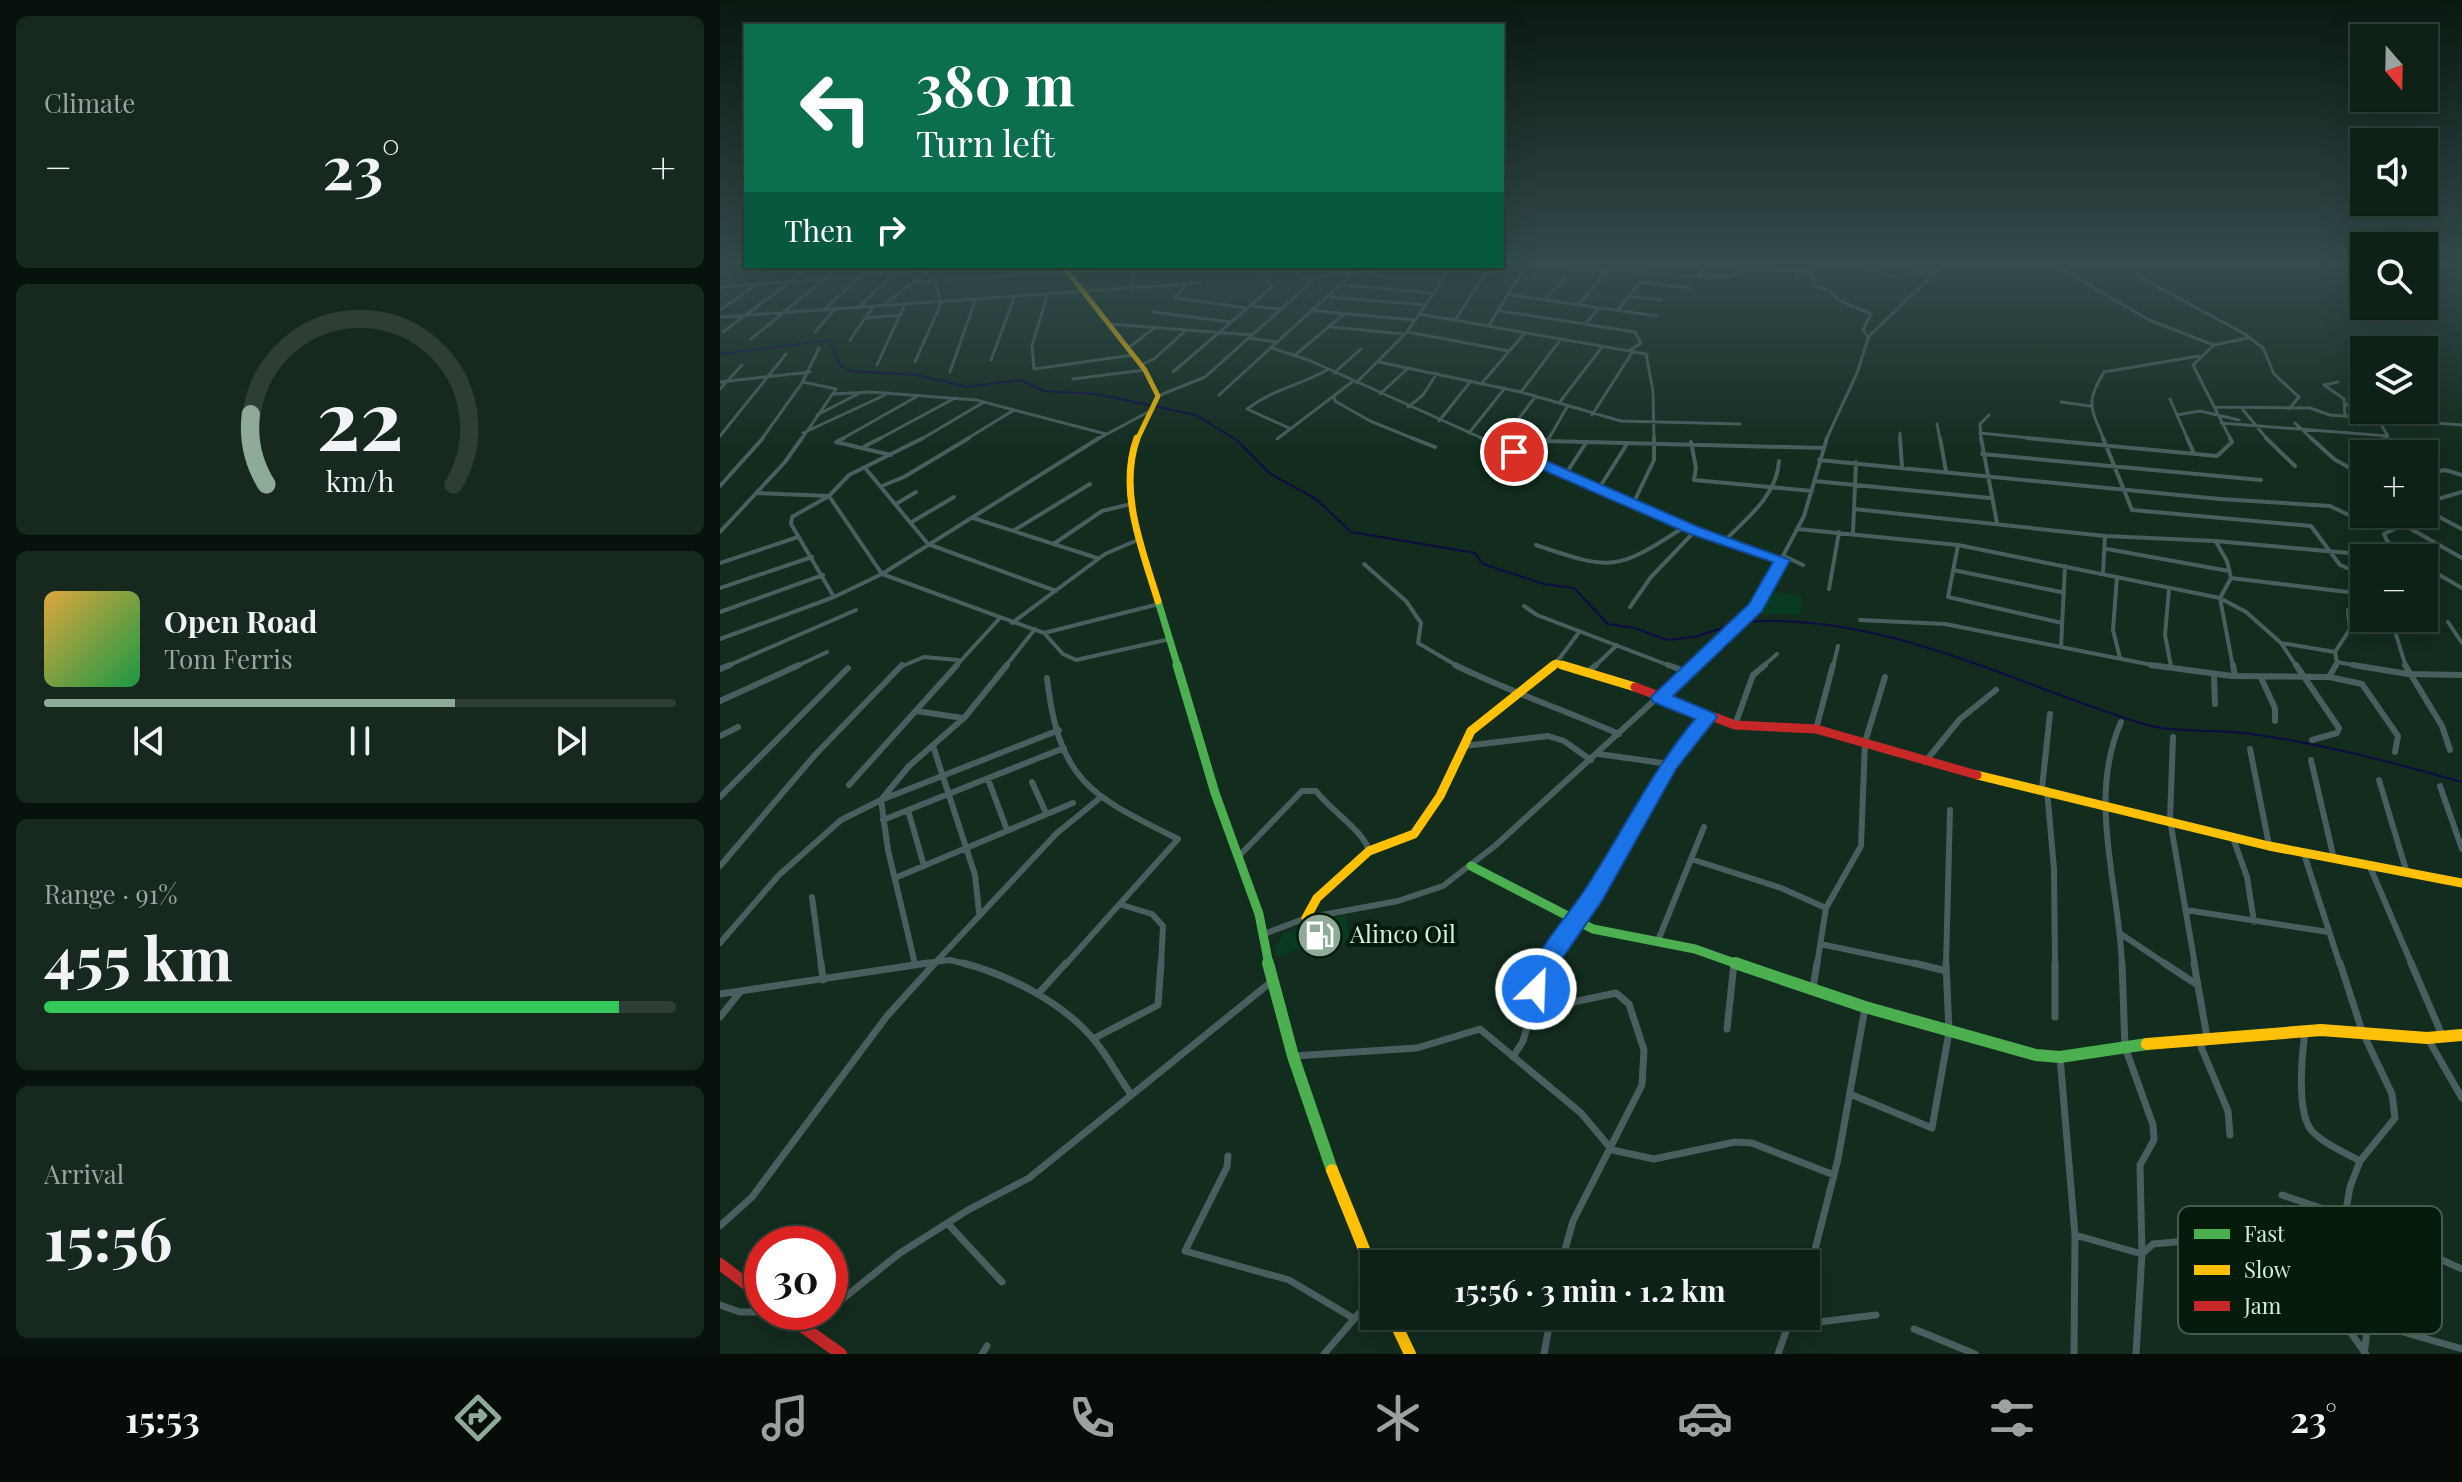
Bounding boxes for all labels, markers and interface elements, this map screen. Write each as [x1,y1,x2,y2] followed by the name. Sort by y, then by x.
[2350,24,2438,112] north arrow
[2350,24,2438,632] map controls
[916,46,1075,121] text: 380 m
[784,56,888,160] icon: left
[44,85,135,120] text: Climate
[916,118,1055,166] text: Turn left
[323,125,400,205] text: 23°
[2350,128,2438,216] button: sound
[44,136,72,195] text: −
[650,136,676,195] text: +
[869,208,913,252] icon: right
[784,210,853,250] text: Then
[2350,232,2438,320] button: search
[2350,336,2438,424] button: layers
[316,361,404,472] text: 22
[1480,418,1548,486] pin
[1492,430,1536,474] icon: arrive
[2350,440,2438,528] button: +
[326,462,394,500] text: km/h
[2350,544,2438,632] button: −
[164,601,317,641] text: Open Road
[164,641,293,676] text: Tom Ferris
[127,719,171,763] icon: previous
[338,719,382,763] icon: pause
[549,719,593,763] icon: next
[44,876,178,911] text: Range · 91%
[1295,911,1343,959] fuel station icon: Alinco Oil
[44,916,232,996] text: 455 km
[1349,917,1456,949] place label: Alinco Oil
[1494,947,1578,1031] position arrow
[44,1156,124,1191] text: Arrival
[44,1196,172,1276] text: 15:56
[2178,1206,2442,1334] legend
[2244,1218,2286,1248] text: Fast
[744,1226,848,1330] speed limit sign: 30
[2244,1254,2291,1284] text: Slow
[1454,1270,1726,1310] text: 15:56 · 3 min · 1.2 km
[2243,1290,2282,1320] text: Jam
[450,1390,506,1446] icon: directions
[757,1390,813,1446] icon: music
[1064,1390,1120,1446] icon: phone
[1370,1390,1426,1446] icon: climate
[1677,1390,1733,1446] icon: car
[1984,1390,2040,1446] icon: filters
[125,1394,200,1442] text: 15:53
[2290,1394,2337,1442] text: 23°

